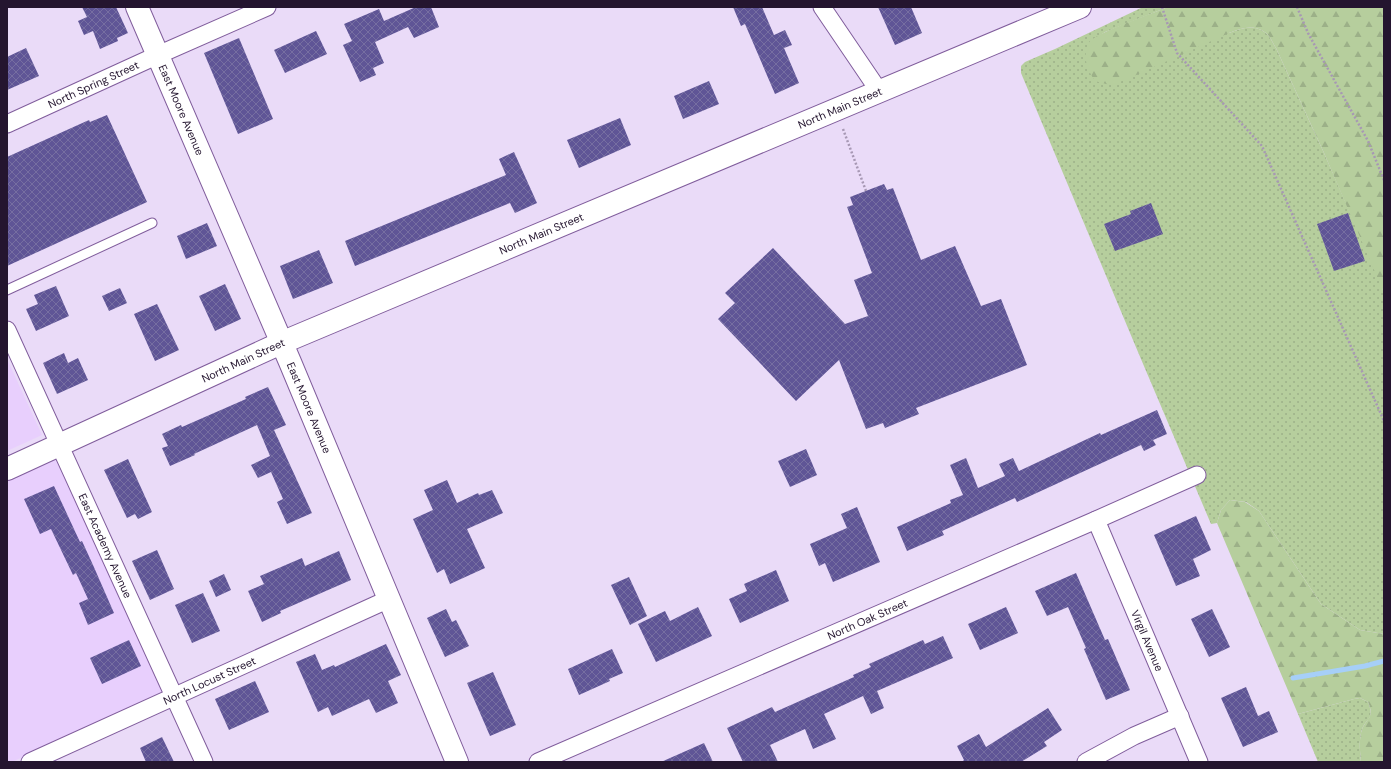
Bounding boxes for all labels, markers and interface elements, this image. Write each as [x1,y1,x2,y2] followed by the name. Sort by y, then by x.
[46,58,141,111] street label: North Spring Street
[156,62,207,157] street label: East Moore Avenue
[796,84,884,132] street label: North Main Street
[497,210,586,257] street label: North Main Street
[199,335,287,386] street label: North Main Street
[284,360,334,455] street label: East Moore Avenue
[75,491,135,600] street label: East Academy Avenue
[825,596,910,643] street label: North Oak Street
[1128,608,1167,673] street label: Virgil Avenue
[161,653,258,708] street label: North Locust Street

